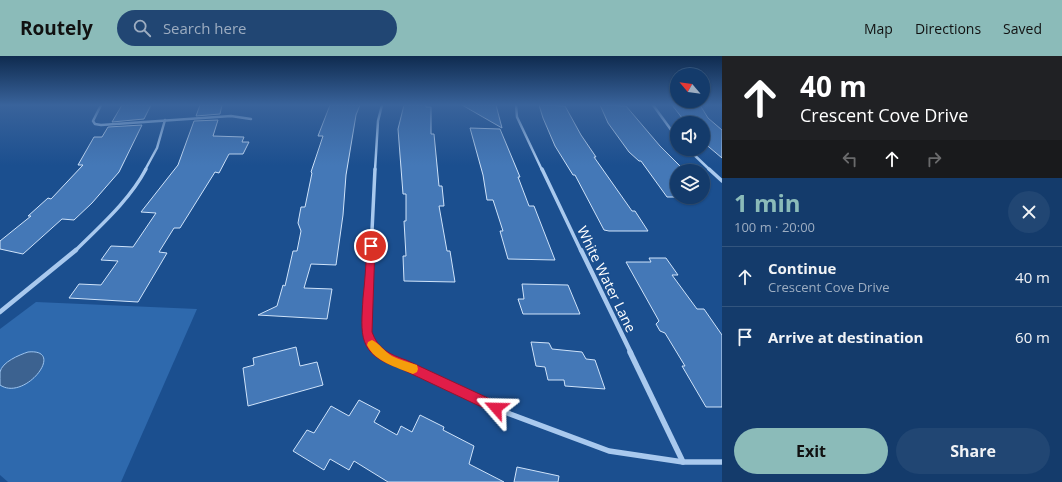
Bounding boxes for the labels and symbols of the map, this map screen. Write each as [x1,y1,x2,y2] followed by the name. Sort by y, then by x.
[670,68,710,108] north arrow
[573,223,641,335] street label: White Water Lane
[354,229,388,263] pin
[475,387,517,429] position arrow

